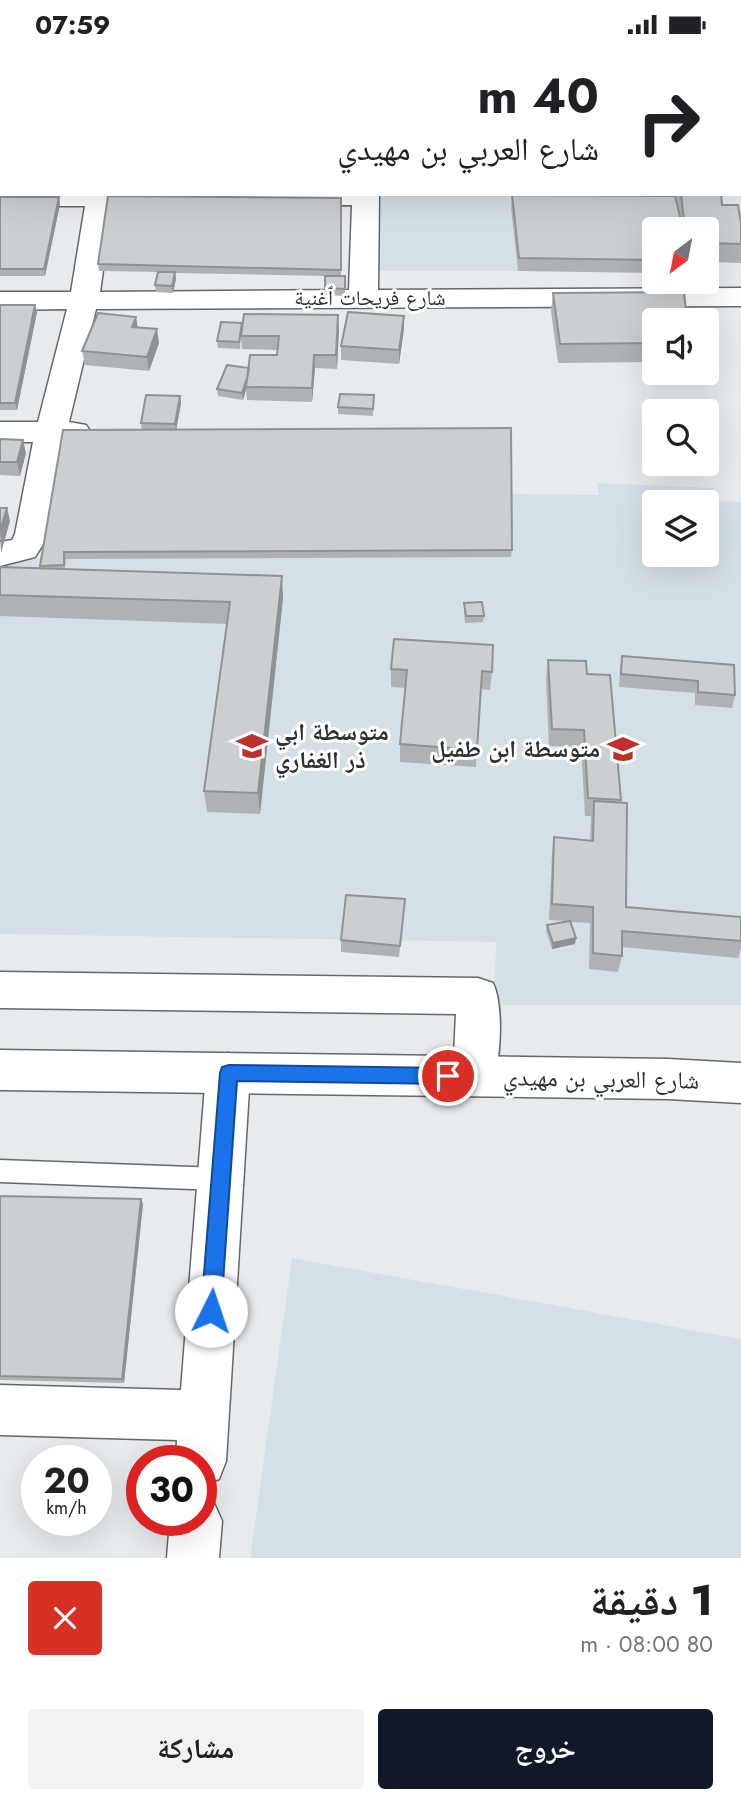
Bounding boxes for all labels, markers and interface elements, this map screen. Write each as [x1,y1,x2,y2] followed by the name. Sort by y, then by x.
[35,6,110,44] text: 07:59
[477,61,599,131] text: 40 m
[623,77,714,168] icon: right
[337,126,599,172] text: شارع العربي بن مهيدي
[642,217,719,294] north arrow
[642,217,719,567] map controls
[294,283,446,313] street label: شارع فريحات ٱغنية
[642,308,719,385] button: sound
[642,399,719,476] button: search
[642,490,719,567] button: layers
[275,714,389,779] place label: متوسطة ابي ذر الغفاري
[235,729,269,763] school or university icon: متوسطة ابي ذر الغفاري
[431,731,600,766] place label: متوسطة ابن طفيل
[606,732,640,766] school or university icon: متوسطة ابن طفيل
[418,1046,478,1106] pin
[429,1057,467,1095] icon: arrive
[503,1059,699,1100] street label: شارع العربي بن مهيدي
[174,1274,248,1348] position arrow
[126,1445,217,1536] speed limit sign: 30
[43,1456,90,1506] text: 20
[46,1495,87,1521] text: km/h
[590,1570,713,1631] text: 1 دقيقة
[28,1581,102,1655] button: close
[580,1627,713,1661] text: 80 m · 08:00
[28,1709,364,1789] button: مشاركة
[378,1709,713,1789] button: خروج

